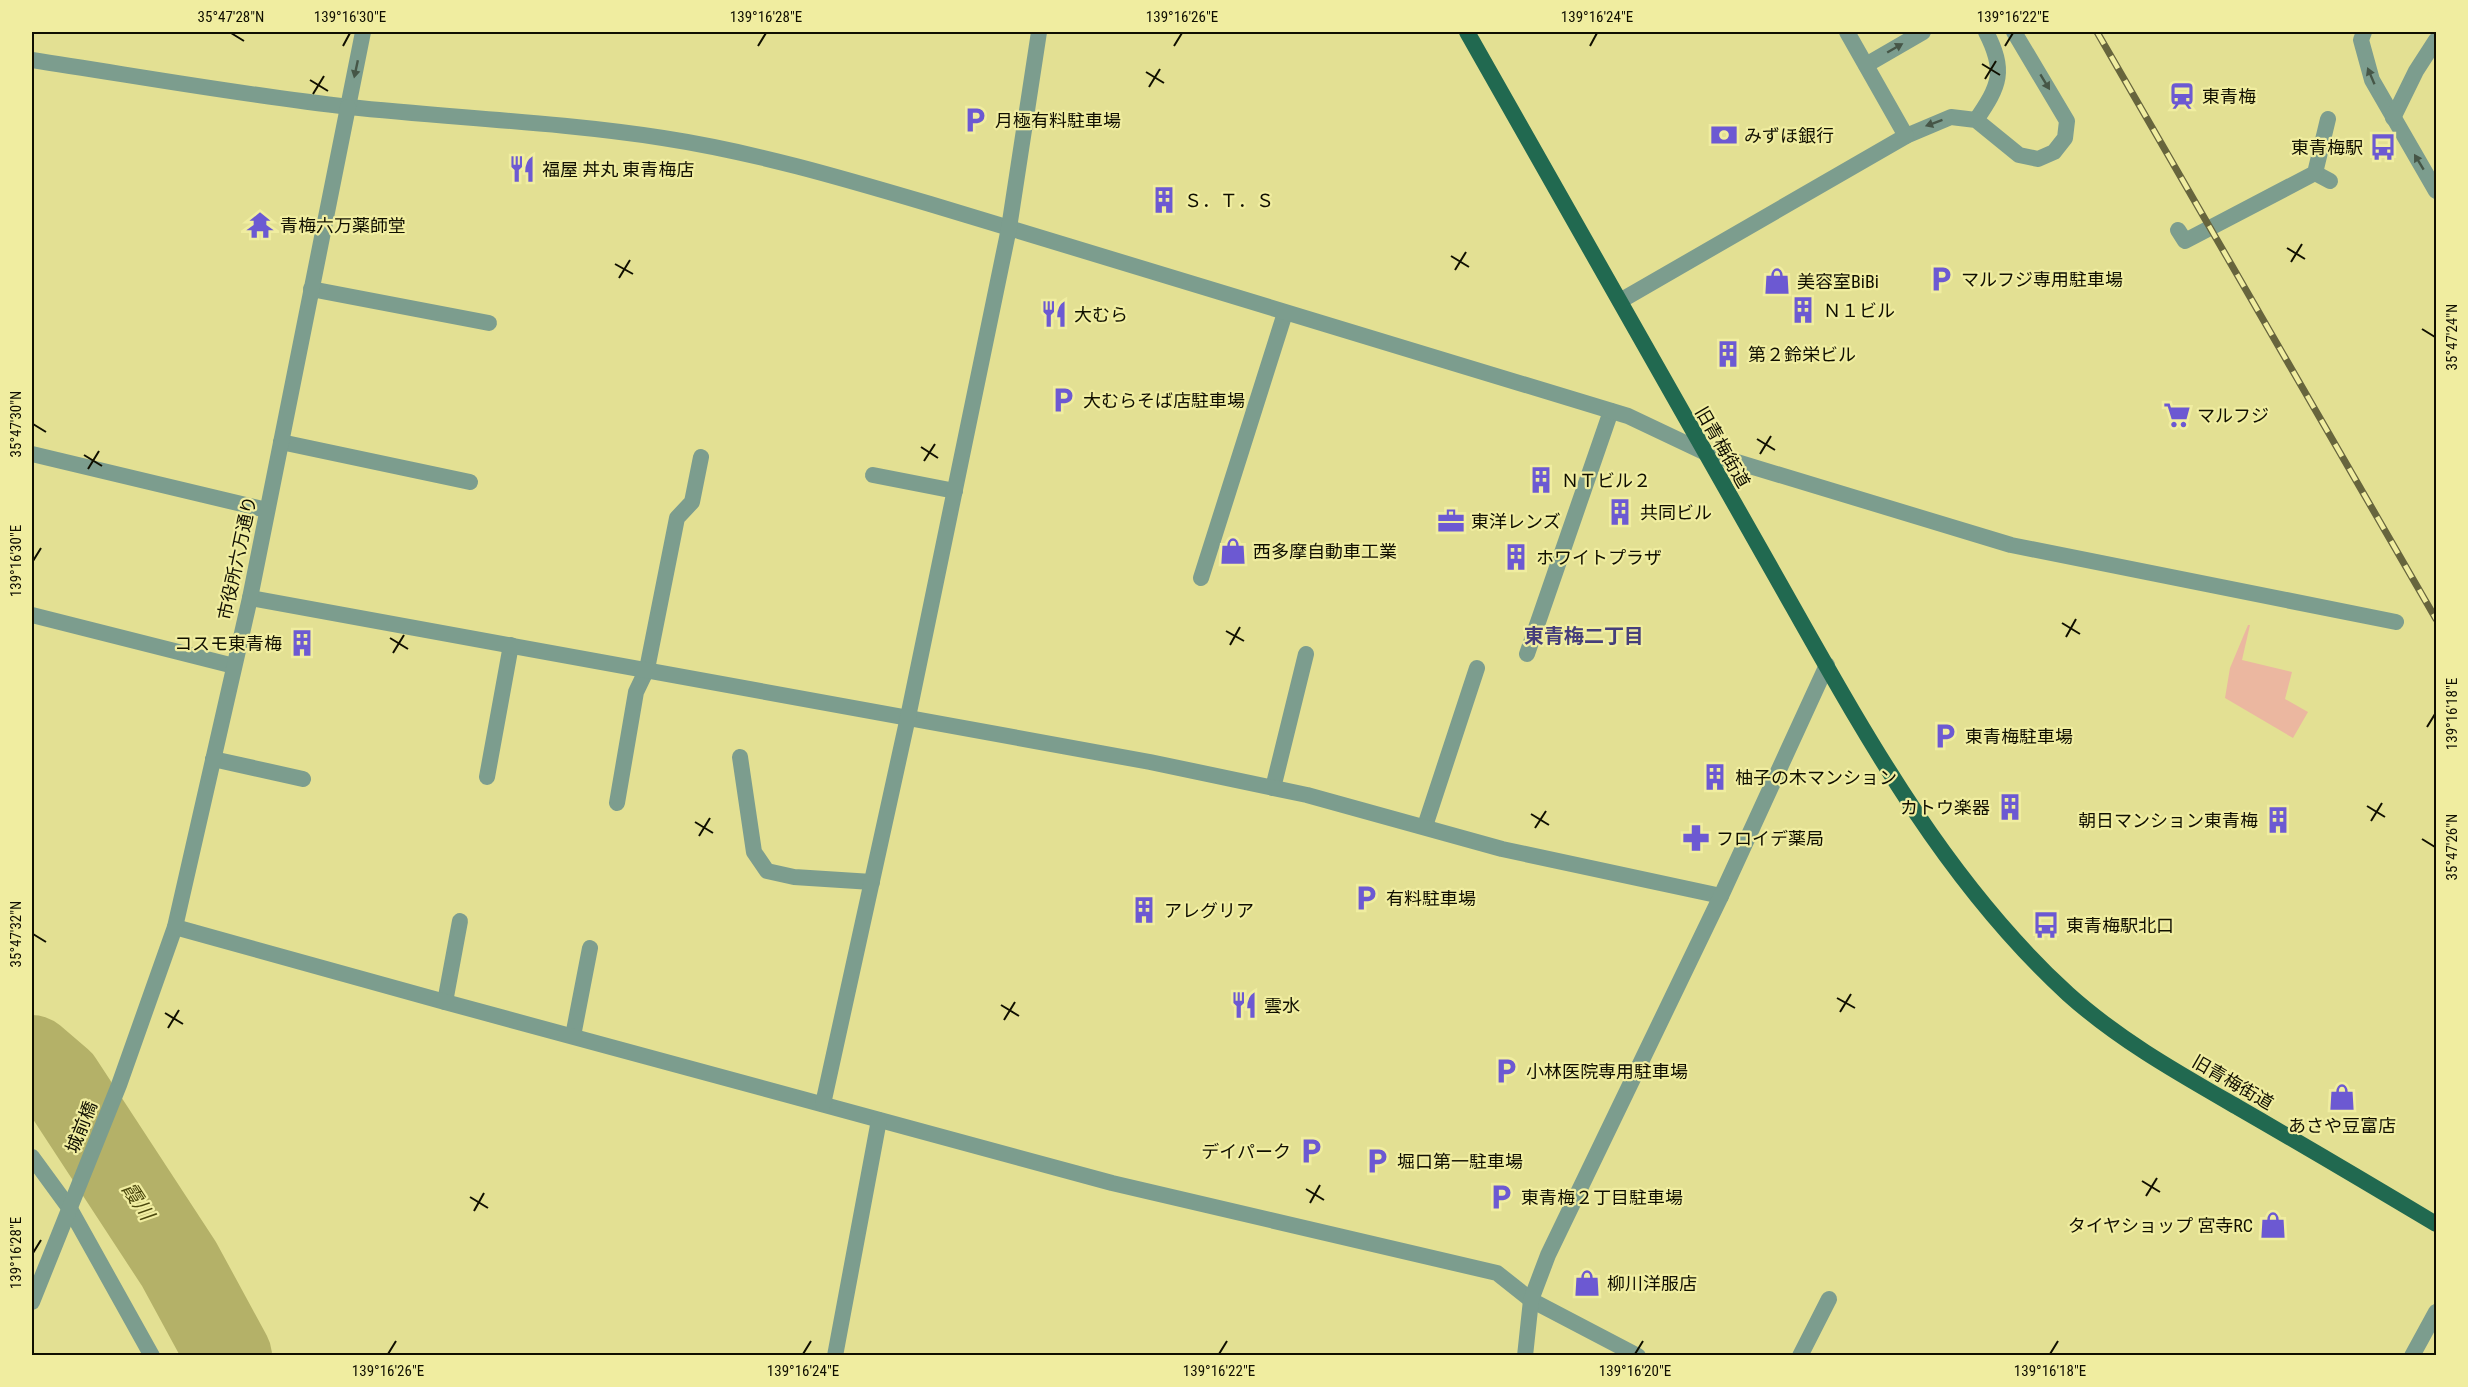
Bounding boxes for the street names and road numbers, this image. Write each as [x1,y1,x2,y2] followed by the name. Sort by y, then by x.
[1691,403,1755,491] street label: 旧青梅街道
[214,494,260,622] street label: 市役所六万通り
[2189,1050,2277,1114] street label: 旧青梅街道
[61,1098,101,1156] street label: 城前橋

